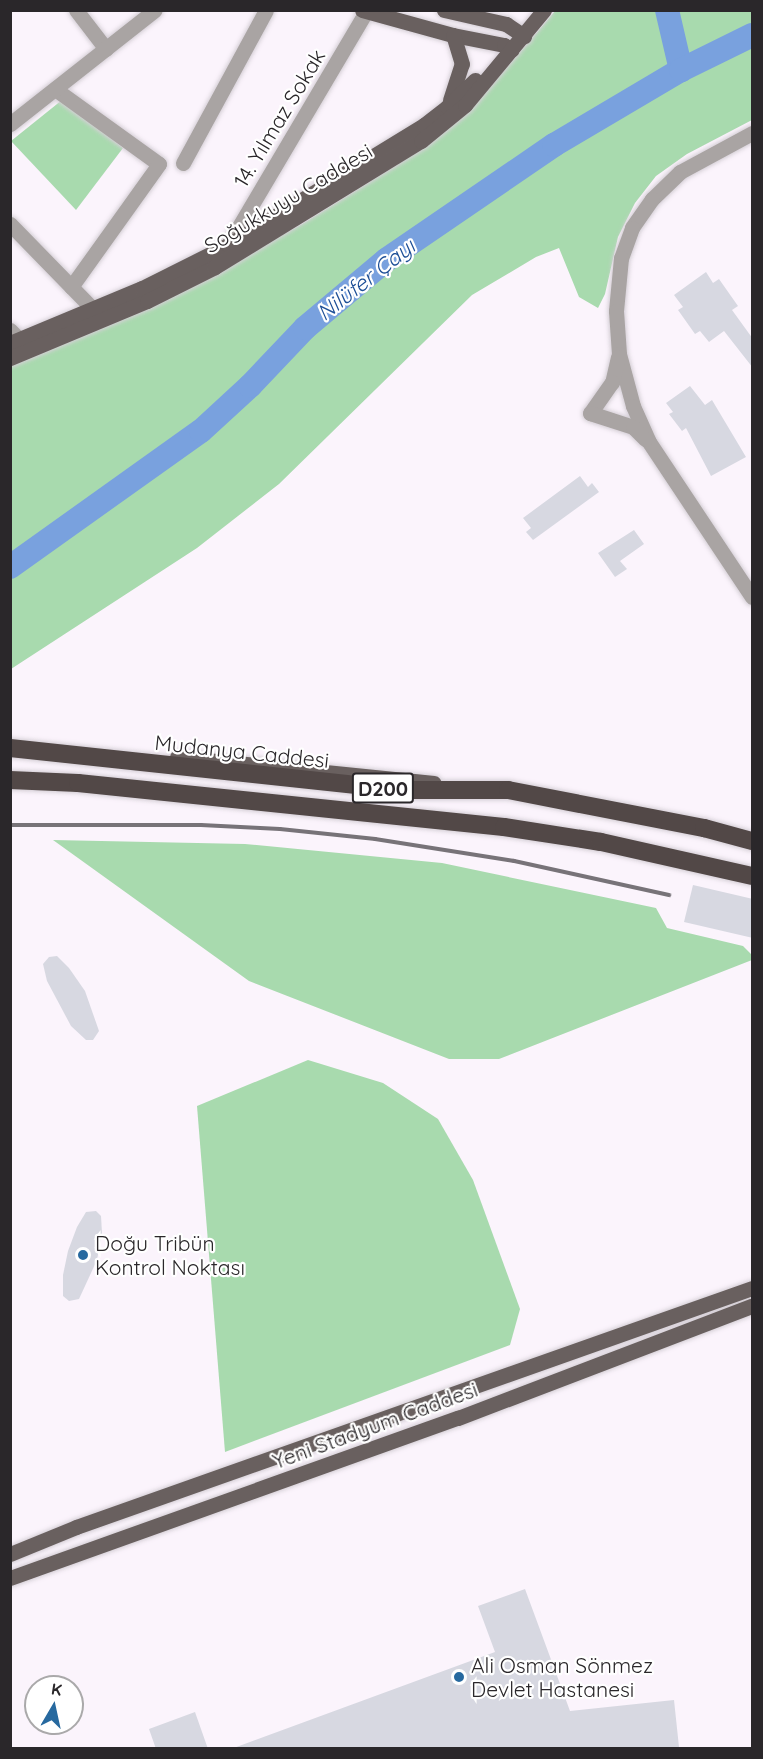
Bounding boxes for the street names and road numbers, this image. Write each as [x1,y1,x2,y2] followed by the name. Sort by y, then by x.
[228,44,330,192] street label: 14. Yılmaz Sokak
[199,138,377,258] street label: Soğukkuyu Caddesi
[154,729,330,773] street label: Mudanya Caddesi
[352,771,415,805] road number: D200
[269,1376,481,1474] street label: Yeni Stadyum Caddesi

